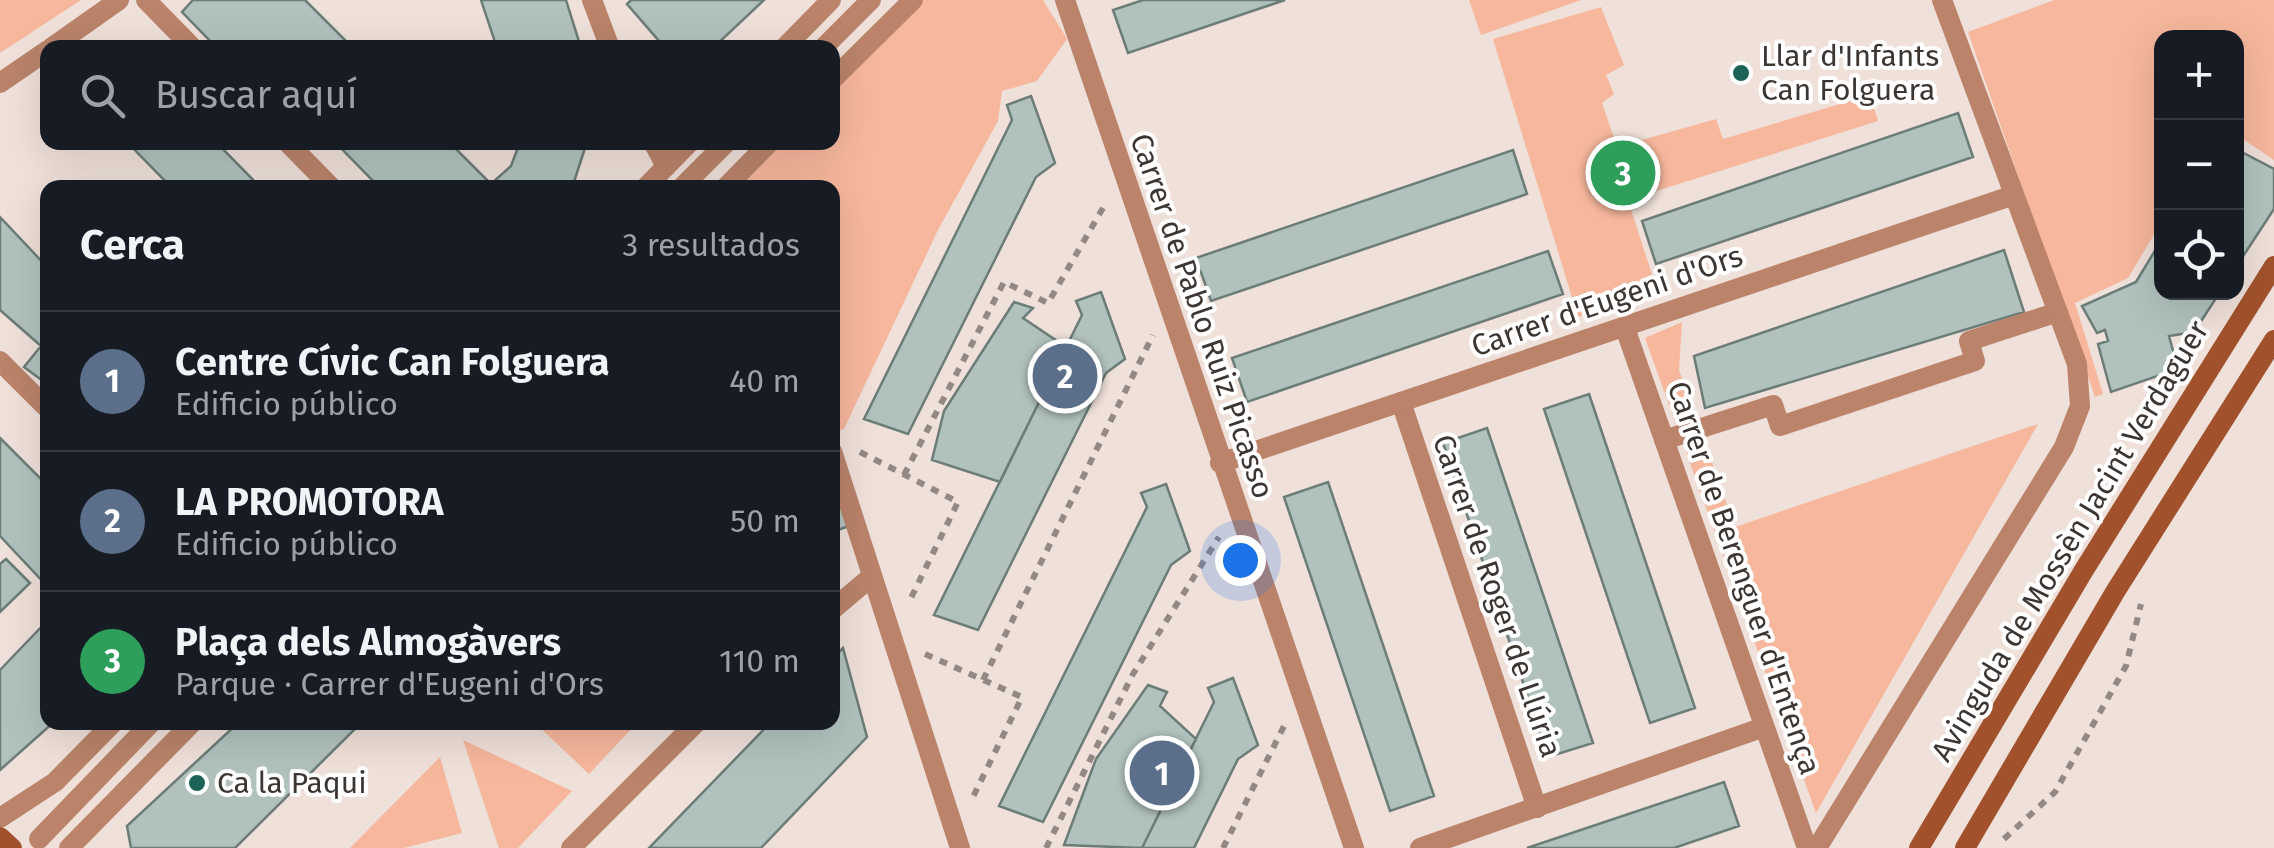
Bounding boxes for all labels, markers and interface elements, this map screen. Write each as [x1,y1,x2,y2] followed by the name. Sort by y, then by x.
[2154,30,2244,300] map controls
[2154,30,2244,120] button: +
[1761,38,1939,108] place label: Llar d'Infants Can Folguera
[40,40,840,150] search box
[1730,62,1752,84] marker: Llar d'Infants Can Folguera
[75,68,130,123] icon: search
[155,72,357,118] text: Buscar aquí
[2154,120,2244,210] button: −
[1123,129,1281,503] street label: Carrer de Pablo Ruiz Picasso
[1590,136,1656,210] pin: 3
[2154,210,2244,300] button: locate
[80,220,185,270] text: Cerca
[622,226,800,264] text: 3 resultados
[1467,238,1747,364] street label: Carrer d'Eugeni d'Ors
[1924,314,2216,768] street label: Avinguda de Mossèn Jacint Verdaguer
[1032,338,1098,414] pin: 2
[175,339,610,385] text: Centre Cívic Can Folguera
[105,362,120,400] text: 1
[729,362,800,400] text: 40 m
[1660,377,1828,779] street label: Carrer de Berenguer d'Entença
[175,385,398,423] text: Edificio público
[1425,430,1569,762] street label: Carrer de Roger de Llúria
[175,479,443,525] text: LA PROMOTORA
[104,502,121,540] text: 2
[730,502,800,540] text: 50 m
[175,525,398,563] text: Edificio público
[1215,535,1266,586] your location
[175,619,561,665] text: Plaça dels Almogàvers
[104,642,121,680] text: 3
[719,642,800,680] text: 110 m
[175,665,604,703] text: Parque · Carrer d'Eugeni d'Ors
[1130,736,1194,810] pin: 1
[217,765,367,801] place label: Ca la Paqui
[186,772,208,794] marker: Ca la Paqui

